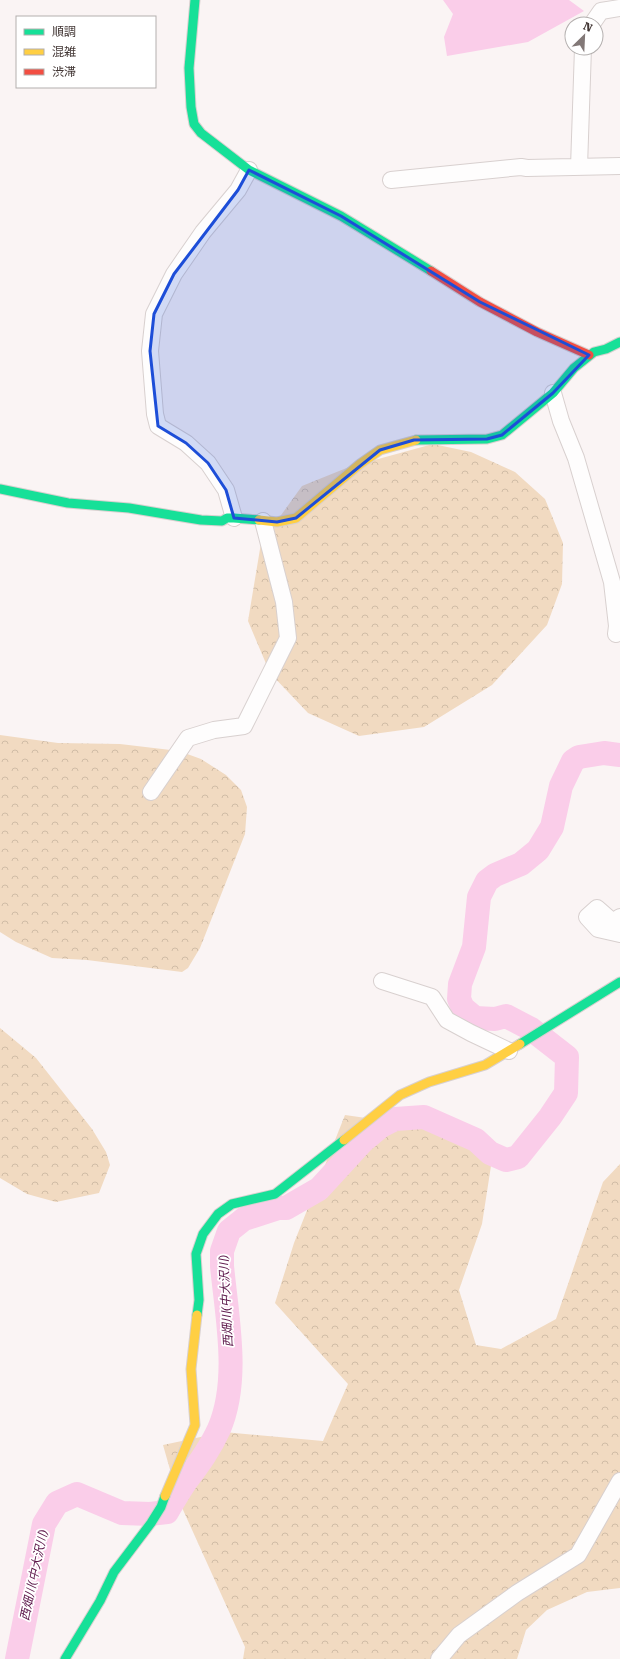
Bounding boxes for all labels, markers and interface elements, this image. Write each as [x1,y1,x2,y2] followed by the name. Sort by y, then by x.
[16,16,156,88] legend
[564,16,604,56] north arrow
[581,20,595,35] text: N
[52,25,76,39] text: 順調
[52,45,76,59] text: 混雑
[52,65,76,79] text: 渋滞
[217,1254,235,1348] water label: 西畑川(中大沢川)
[18,1528,50,1622] water label: 西畑川(中大沢川)

